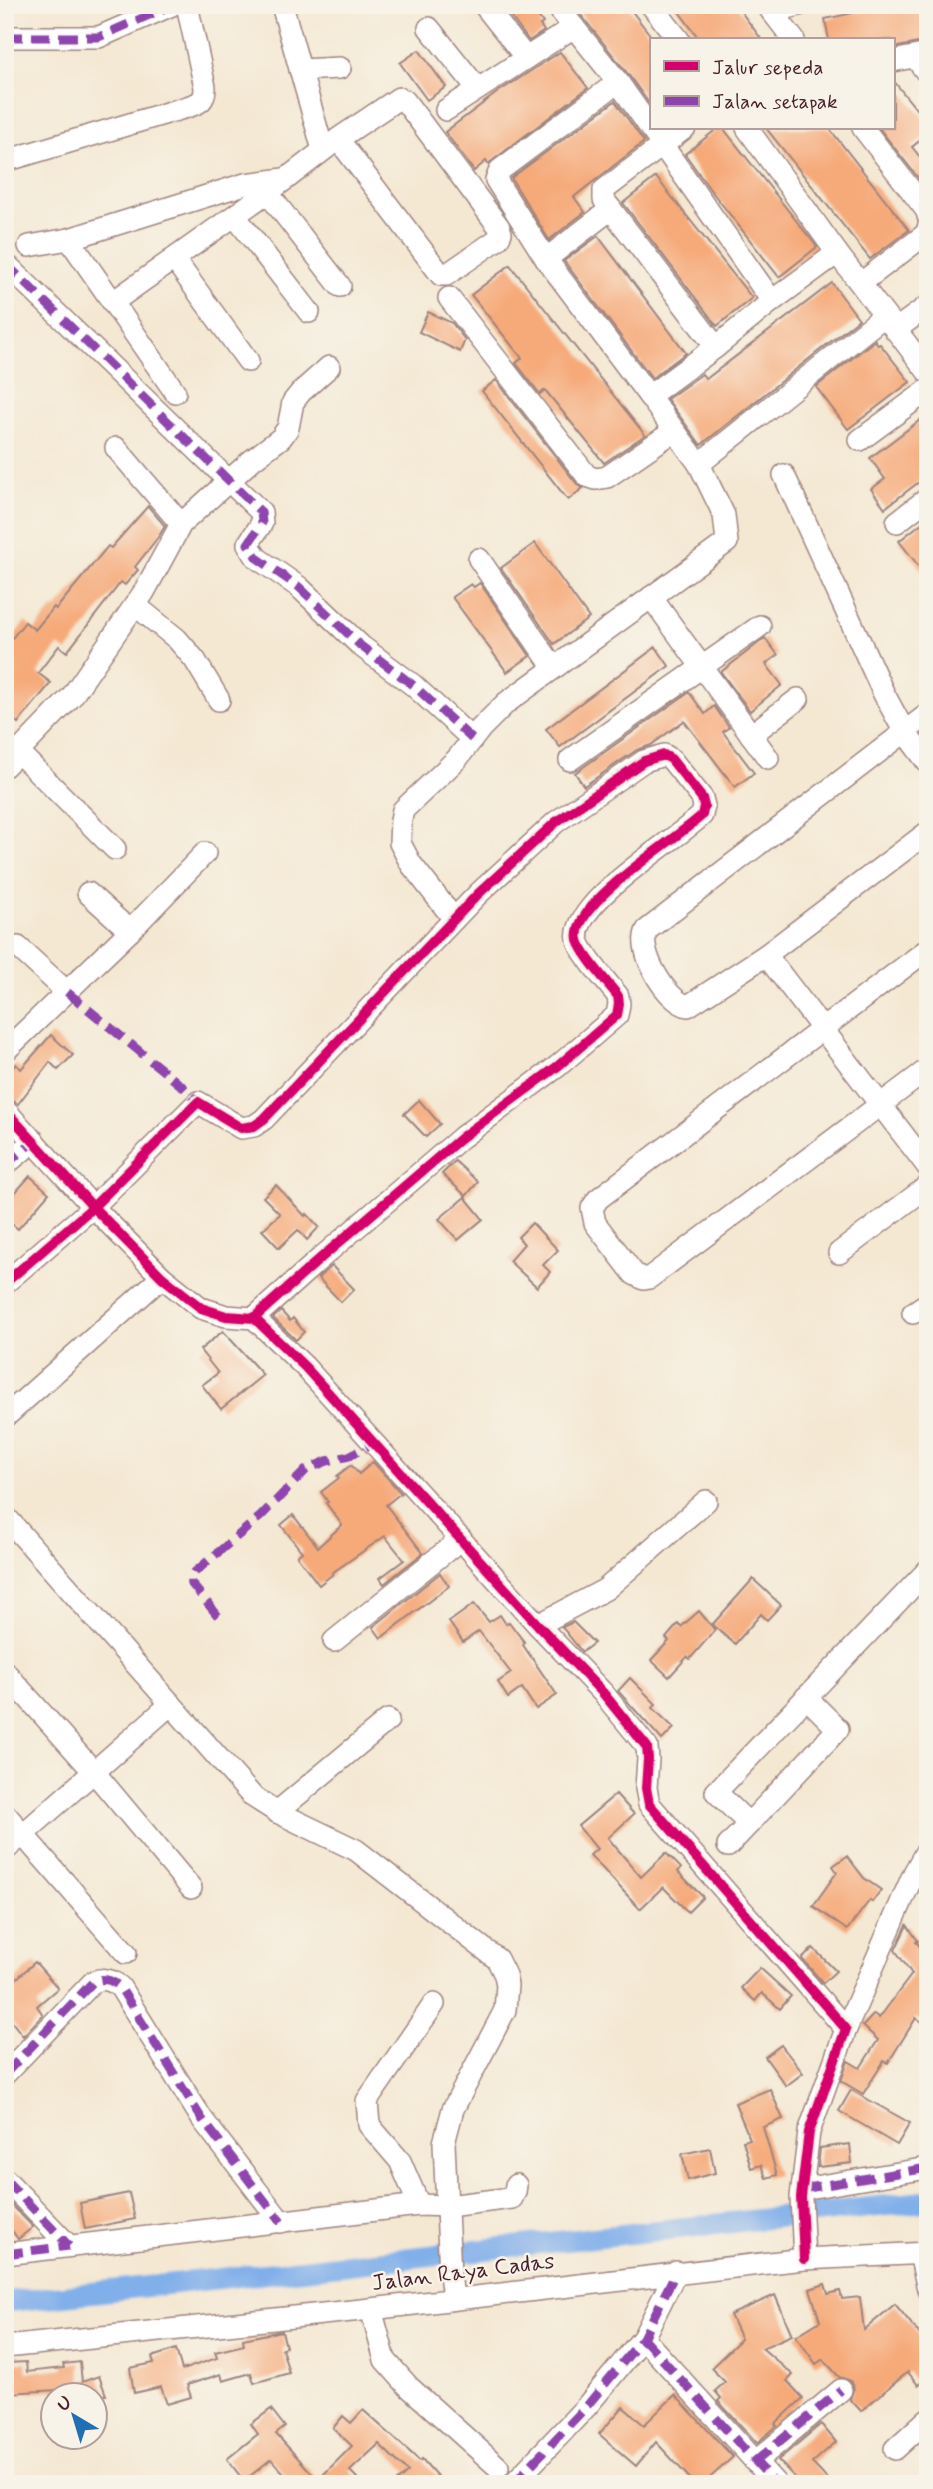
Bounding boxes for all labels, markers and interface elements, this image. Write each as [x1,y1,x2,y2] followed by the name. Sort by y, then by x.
[650,38,894,130] legend
[712,54,823,82] text: Jalur sepeda
[712,88,838,116] text: Jalan setapak
[370,2247,556,2299] street label: Jalan Raya Cadas
[38,2380,108,2450] north arrow
[52,2390,77,2417] text: U

